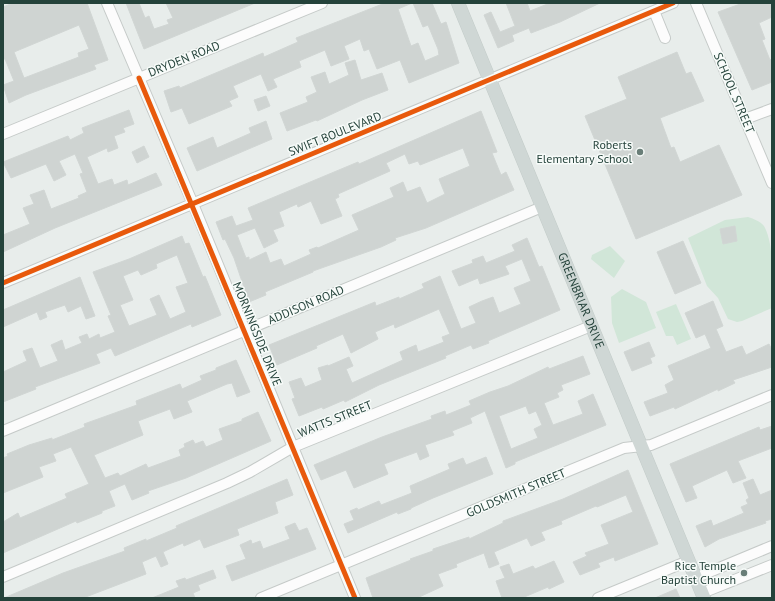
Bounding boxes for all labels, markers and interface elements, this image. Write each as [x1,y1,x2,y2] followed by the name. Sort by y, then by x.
[146,37,222,80] street label: DRYDEN ROAD
[711,50,758,136] street label: SCHOOL STREET
[286,108,384,159] street label: SWIFT BOULEVARD
[536,137,632,166] place label: Roberts Elementary School
[635,147,645,157] marker: Roberts Elementary School
[555,250,608,350] street label: GREENBRIAR DRIVE
[230,280,285,388] street label: MORNINGSIDE DRIVE
[265,282,346,327] street label: ADDISON ROAD
[296,397,374,440] street label: WATTS STREET
[464,465,568,520] street label: GOLDSMITH STREET
[661,558,736,587] place label: Rice Temple Baptist Church
[739,568,749,578] marker: Rice Temple Baptist Church

